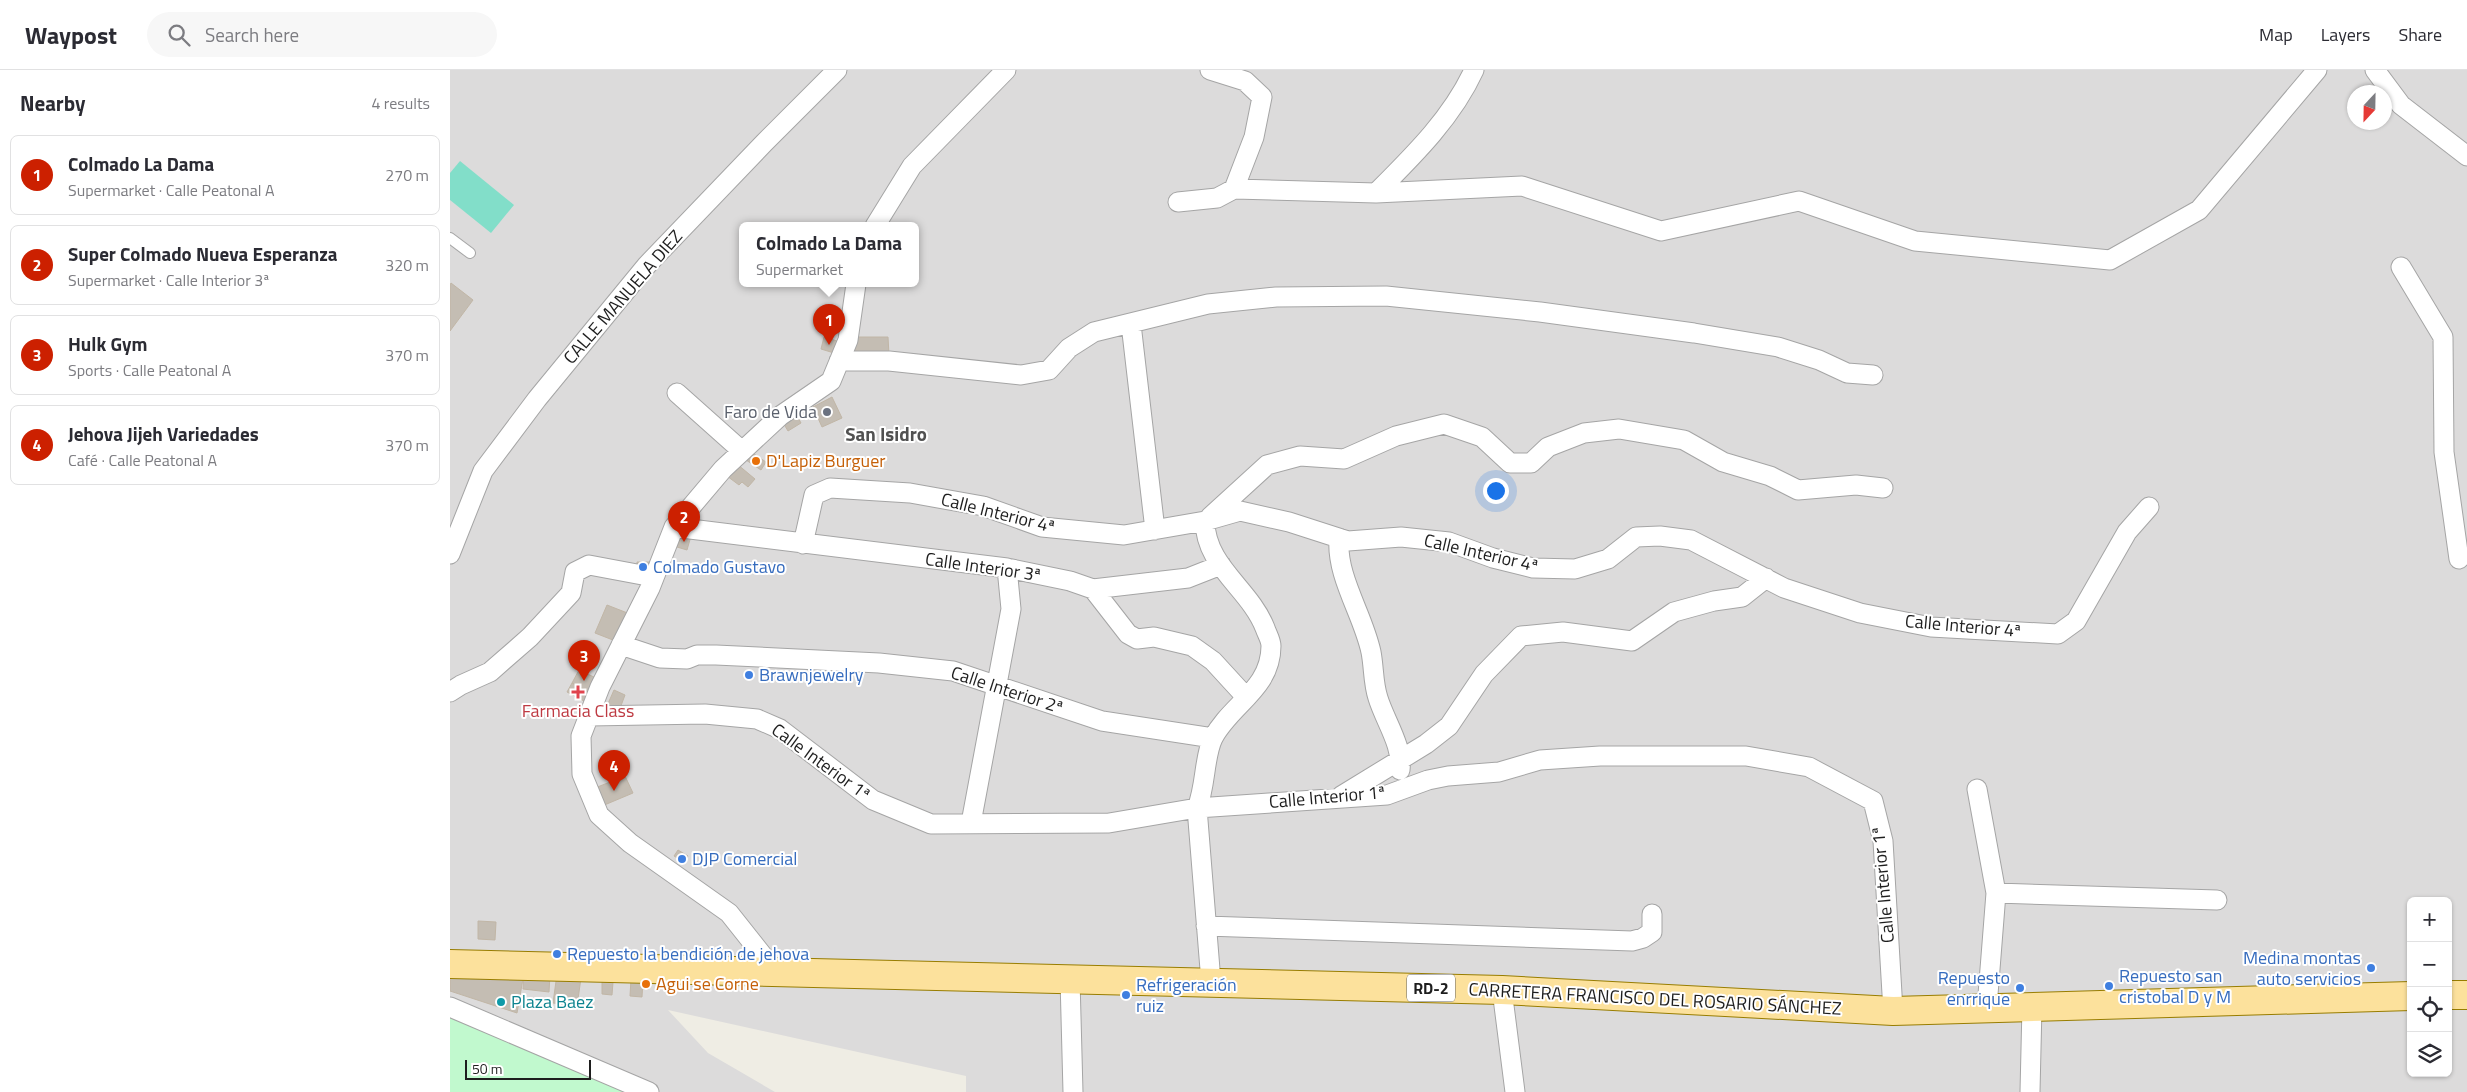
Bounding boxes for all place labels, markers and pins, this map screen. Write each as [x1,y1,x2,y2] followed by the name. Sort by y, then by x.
[813,304,845,345] pin: 1
[724,398,817,425] place label: Faro de Vida
[821,406,833,418] marker: Faro de Vida
[766,447,885,474] place label: D'Lapiz Burguer
[750,455,762,467] marker: D'Lapiz Burguer
[668,501,700,542] pin: 2
[653,553,786,580] place label: Colmado Gustavo
[637,561,649,573] marker: Colmado Gustavo
[568,640,600,681] pin: 3
[759,661,864,688] place label: Brawnjewelry
[743,669,755,681] marker: Brawnjewelry
[572,686,584,698] marker: Farmacia Class
[522,697,634,724] place label: Farmacia Class
[598,750,630,791] pin: 4
[692,845,797,872] place label: DJP Comercial
[676,853,688,865] marker: DJP Comercial
[567,940,809,967] place label: Repuesto la bendición de jehova
[2243,944,2361,992] place label: Medina montas auto servicios
[551,948,563,960] marker: Repuesto la bendición de jehova
[2119,962,2231,1010] place label: Repuesto san cristobal D y M
[2365,962,2377,974] marker: Medina montas auto servicios
[1938,964,2010,1012] place label: Repuesto enrrique
[656,970,759,997] place label: Agui se Corne
[1136,971,1237,1019] place label: Refrigeración ruiz
[640,978,652,990] marker: Agui se Corne
[2103,980,2115,992] marker: Repuesto san cristobal D y M
[2014,982,2026,994] marker: Repuesto enrrique
[511,988,593,1015] place label: Plaza Baez
[1120,989,1132,1001] marker: Refrigeración ruiz
[495,996,507,1008] marker: Plaza Baez

